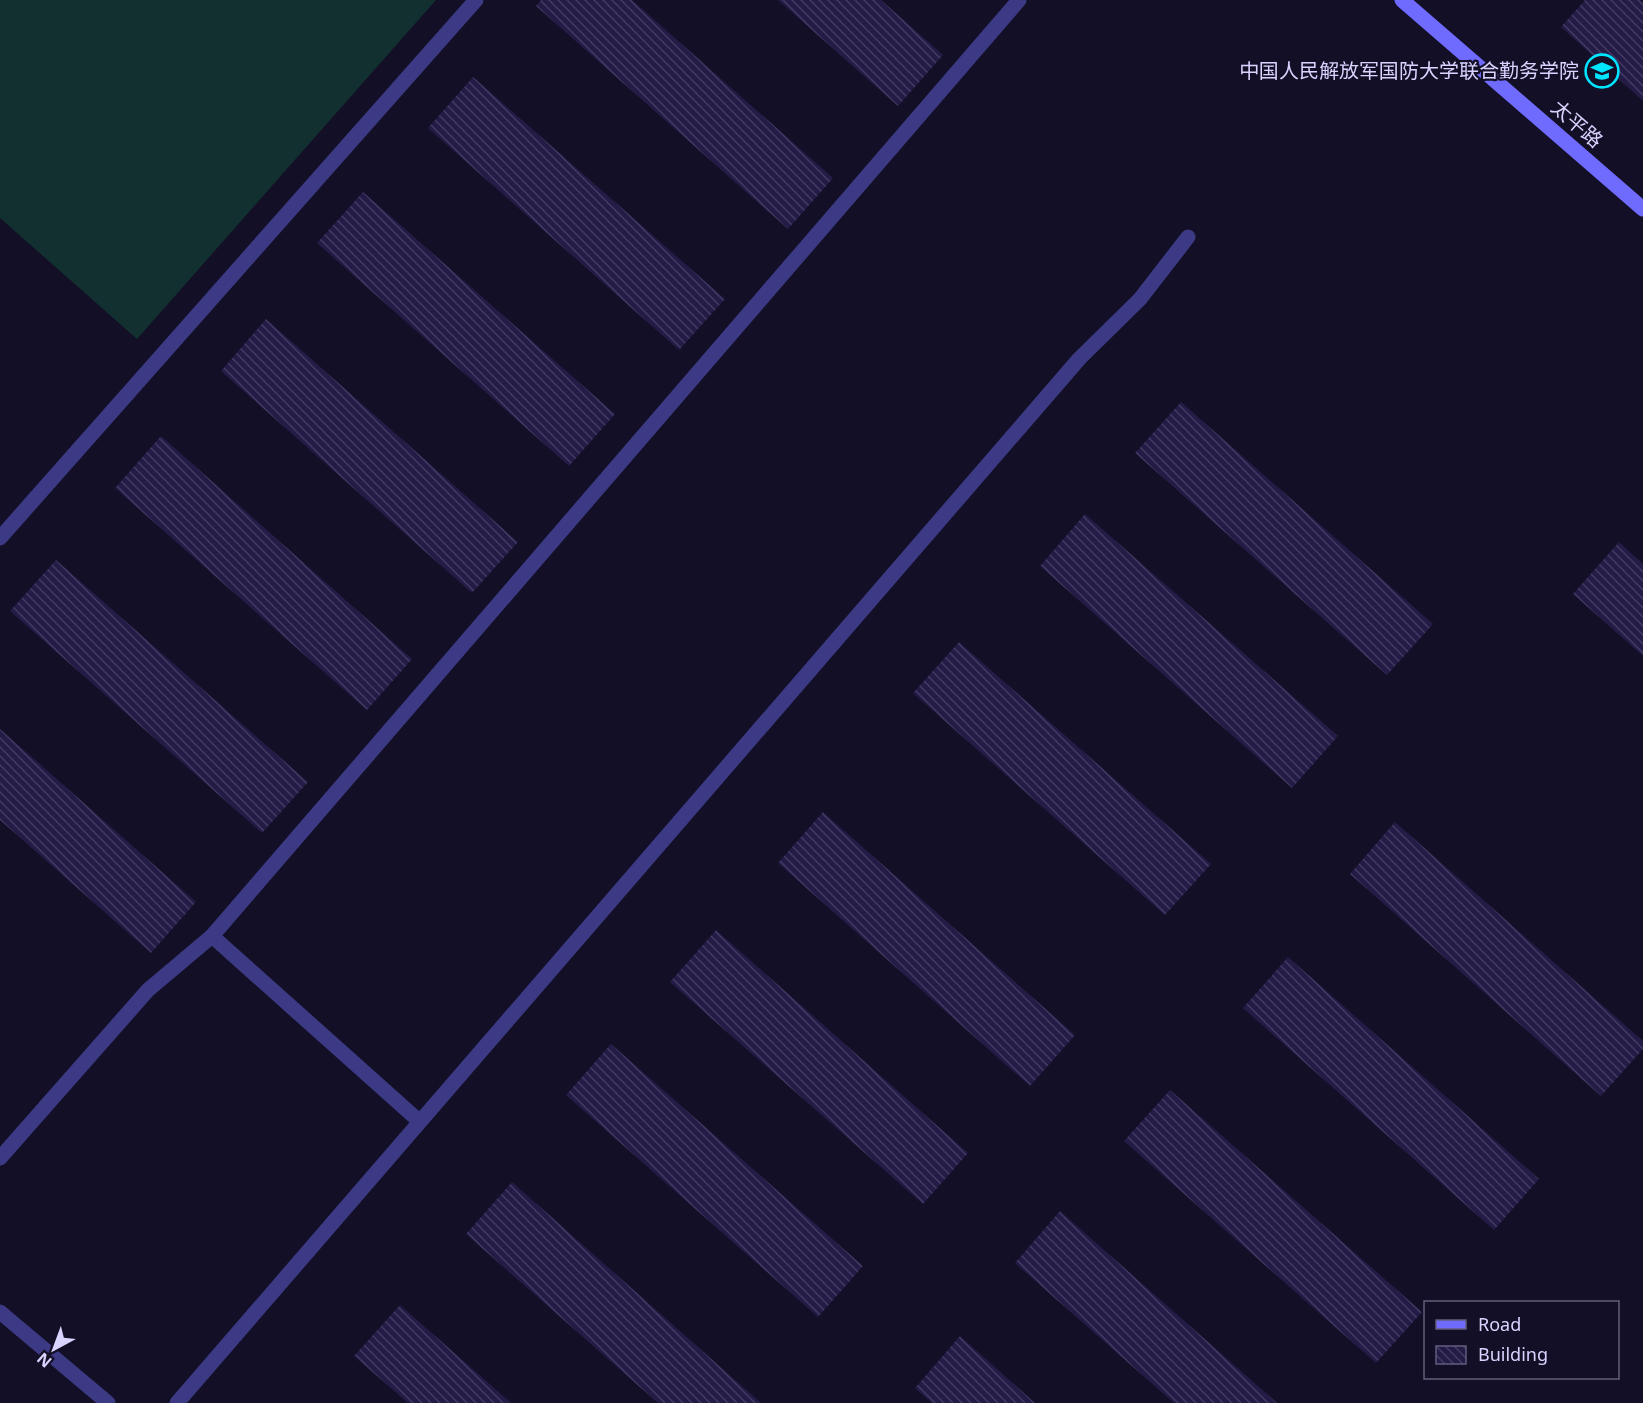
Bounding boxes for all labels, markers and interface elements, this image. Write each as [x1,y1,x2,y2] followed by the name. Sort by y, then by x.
[1584,53,1620,89] school or university icon: 中国人民解放军国防大学联合勤务学院
[1239,57,1579,84] place label: 中国人民解放军国防大学联合勤务学院
[1546,94,1609,153] street label: 太平路
[1424,1301,1619,1379] legend
[1478,1312,1521,1336] text: Road
[24,1319,84,1379] north arrow
[1478,1342,1548,1366] text: Building
[32,1348,56,1373] text: N

